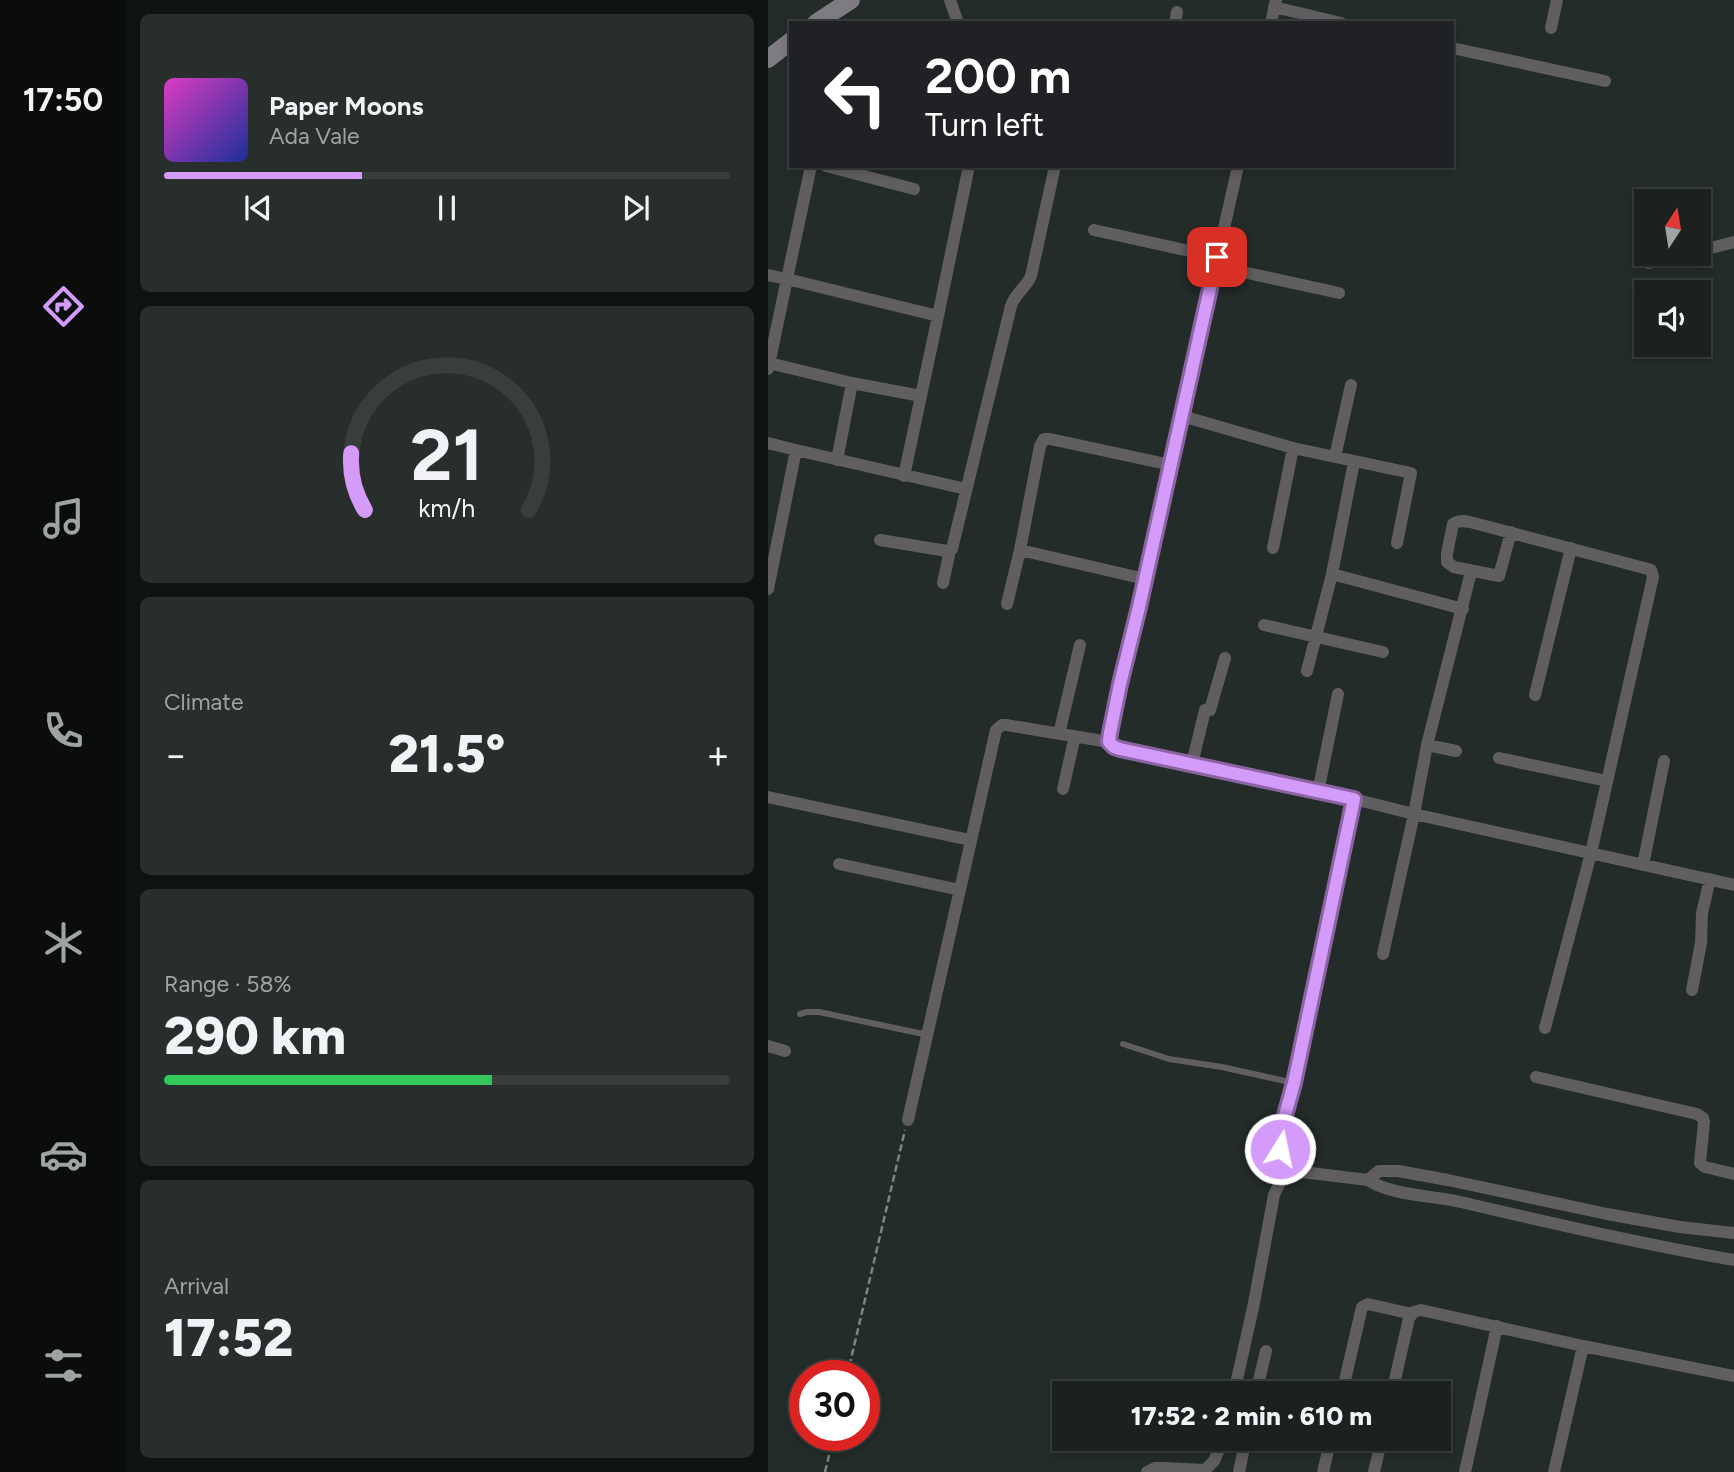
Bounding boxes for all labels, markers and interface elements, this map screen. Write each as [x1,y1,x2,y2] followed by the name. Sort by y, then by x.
[925,46,1071,105] text: 200 m
[810,49,901,140] icon: left
[23,81,103,119] text: 17:50
[269,90,424,122] text: Paper Moons
[925,106,1044,144] text: Turn left
[269,122,360,150] text: Ada Vale
[239,189,277,227] icon: previous
[428,189,466,227] icon: pause
[617,189,655,227] icon: next
[1634,189,1711,266] north arrow
[1634,189,1711,357] map controls
[1187,227,1247,287] pin
[1198,238,1236,276] icon: arrive
[1634,280,1711,357] button: sound
[39,282,88,331] icon: directions
[411,412,483,499] text: 21
[418,493,476,523] text: km/h
[39,494,88,543] icon: music
[164,688,243,716] text: Climate
[39,706,88,755] icon: phone
[389,723,505,785] text: 21.5°
[164,732,188,778] text: −
[706,732,730,778] text: +
[39,918,88,967] icon: climate
[164,970,292,998] text: Range · 58%
[164,1005,346,1067] text: 290 km
[1243,1112,1317,1186] position arrow
[39,1130,88,1179] icon: car
[164,1272,229,1300] text: Arrival
[164,1307,293,1369] text: 17:52
[39,1341,88,1390] icon: filters
[789,1360,880,1451] speed limit sign: 30
[1131,1400,1372,1432] text: 17:52 · 2 min · 610 m

